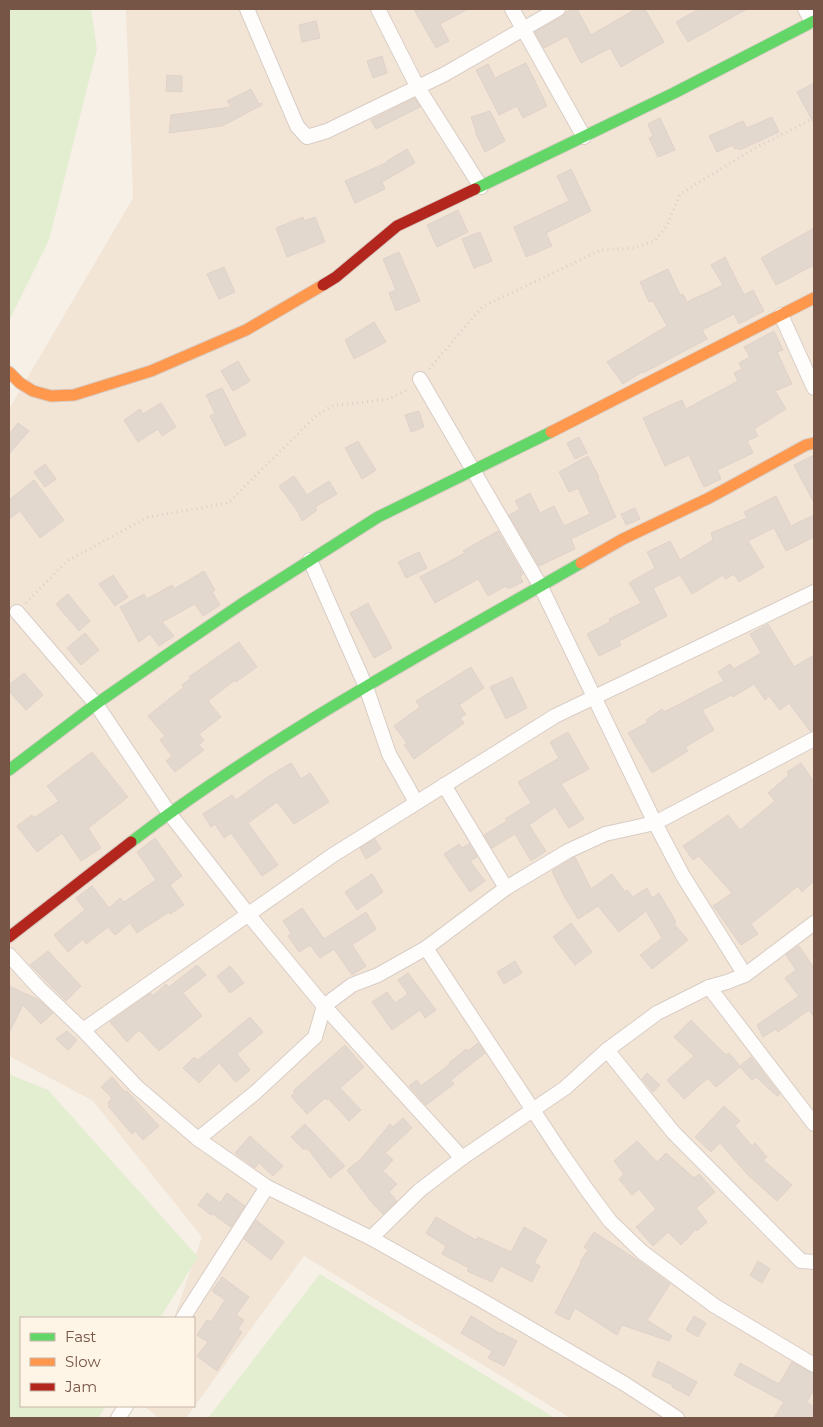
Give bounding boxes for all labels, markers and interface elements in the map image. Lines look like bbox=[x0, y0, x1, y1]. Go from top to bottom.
legend bbox=[20, 1317, 195, 1407]
text: Fast bbox=[65, 1327, 96, 1346]
text: Slow bbox=[65, 1352, 101, 1371]
text: Jam bbox=[64, 1377, 97, 1396]

